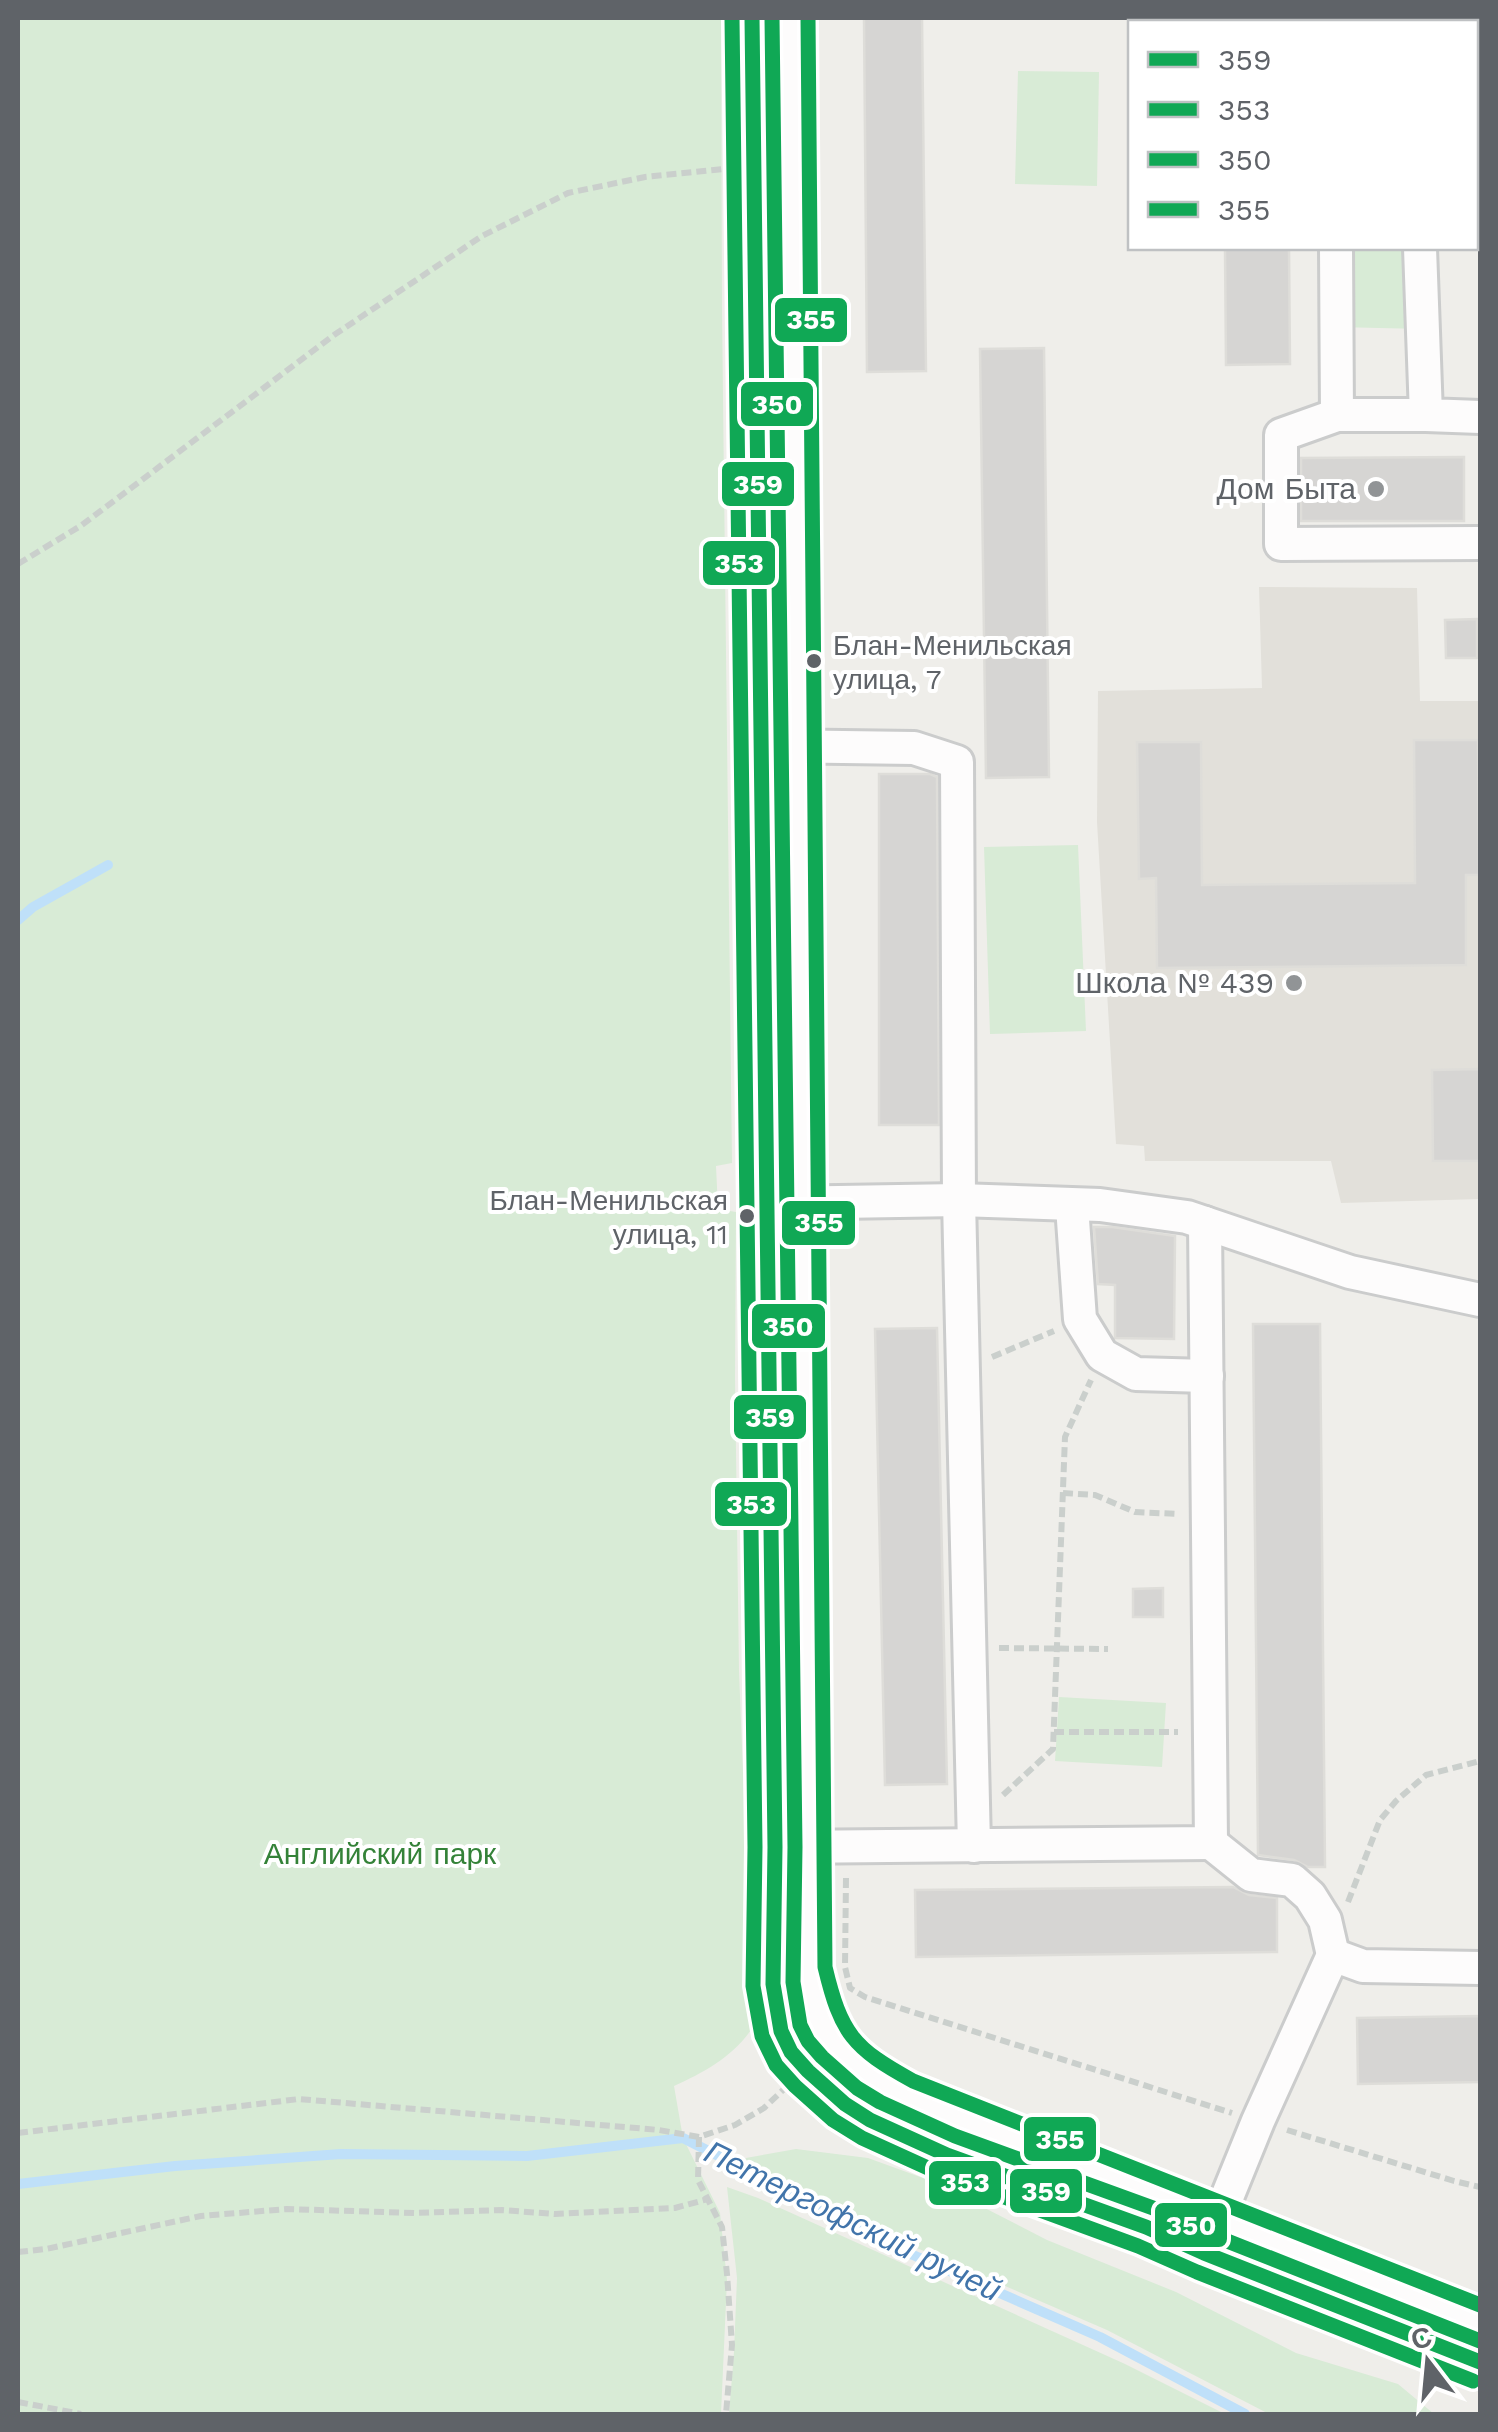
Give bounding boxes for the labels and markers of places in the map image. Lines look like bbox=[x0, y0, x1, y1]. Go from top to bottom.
place label: Дом Быта bbox=[1216, 471, 1356, 506]
marker: Дом Быта bbox=[1365, 478, 1387, 500]
place label: Блан-Менильская улица, 7 bbox=[833, 629, 1072, 696]
marker: Блан-Менильская улица, 7 bbox=[804, 651, 824, 671]
place label: Школа № 439 bbox=[1075, 965, 1274, 1000]
marker: Школа № 439 bbox=[1283, 972, 1305, 994]
place label: Блан-Менильская улица, 11 bbox=[489, 1184, 728, 1251]
marker: Блан-Менильская улица, 11 bbox=[737, 1206, 757, 1226]

